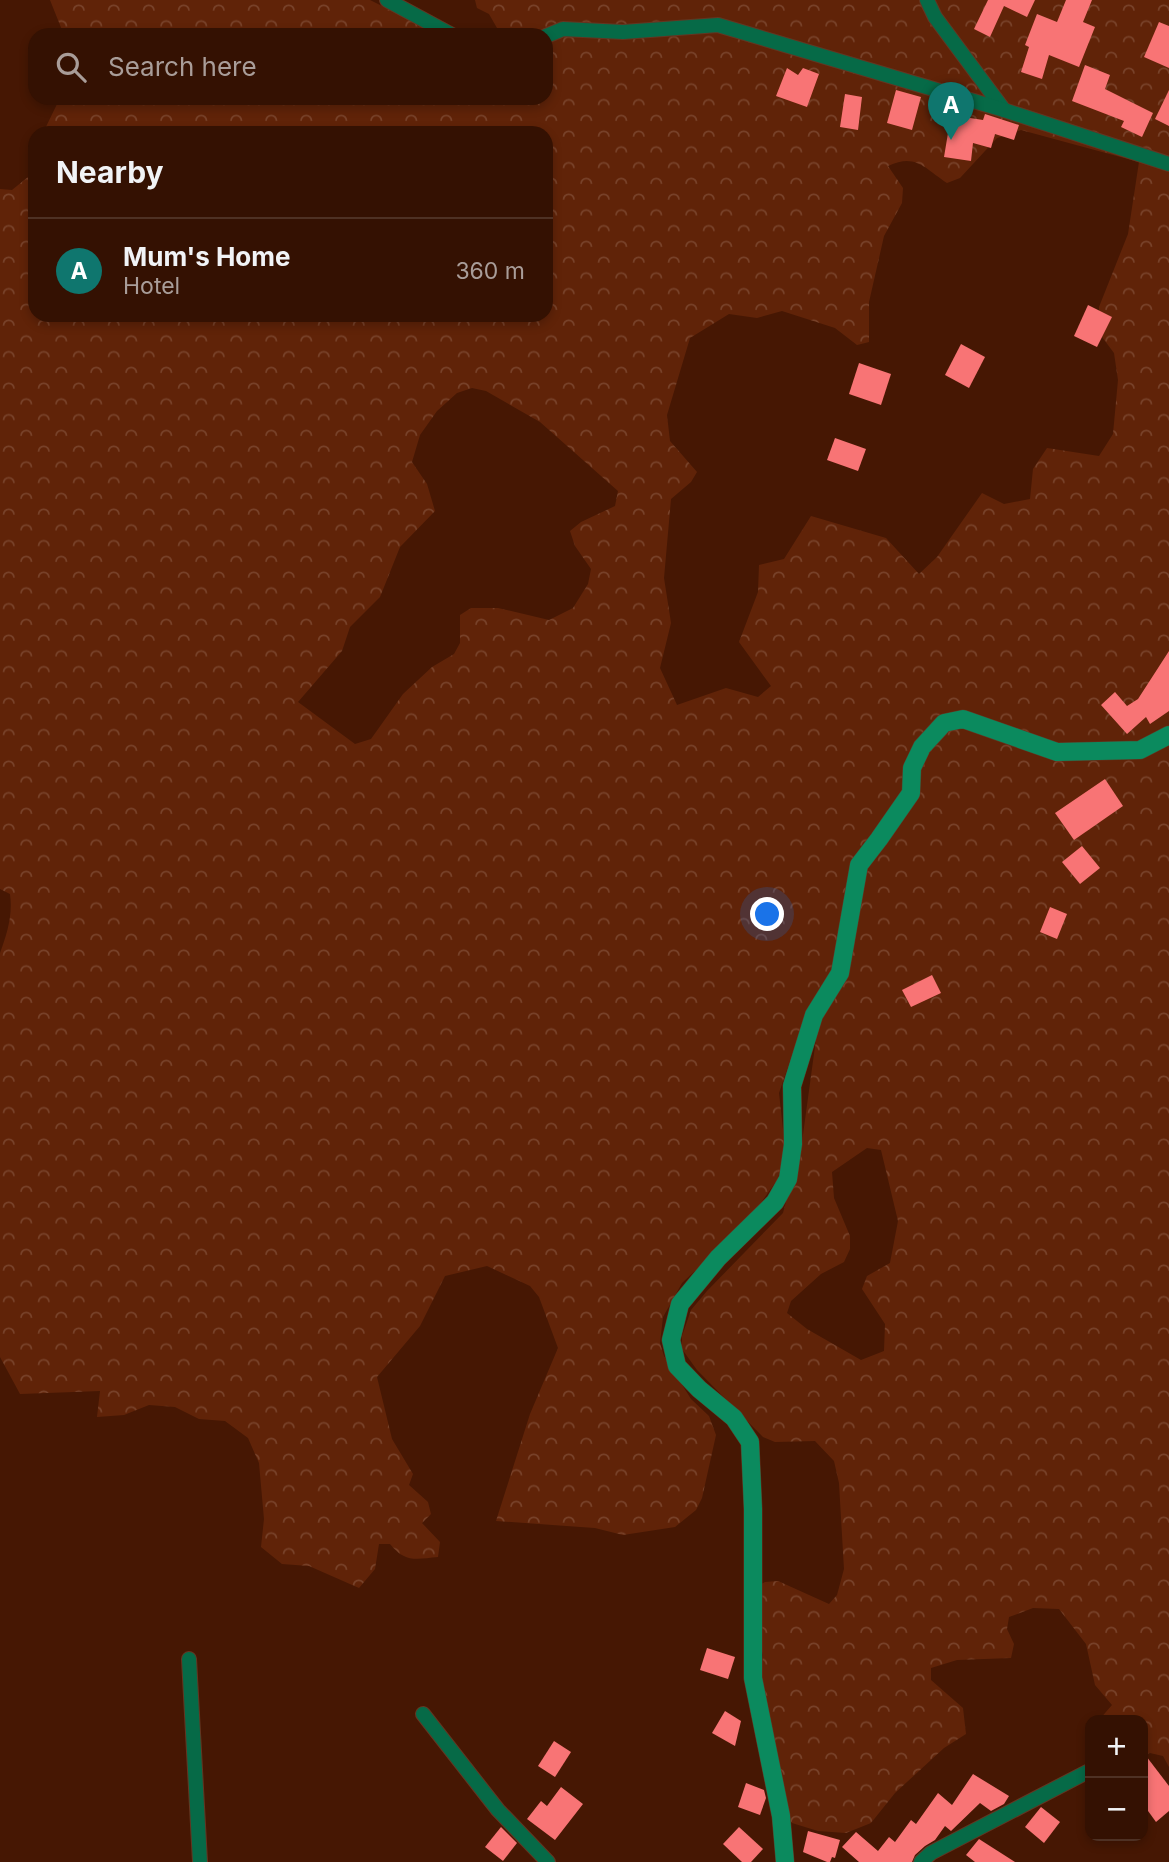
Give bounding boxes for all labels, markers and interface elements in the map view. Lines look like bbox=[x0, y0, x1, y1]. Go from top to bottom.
search box bbox=[28, 28, 553, 105]
icon: search bbox=[52, 48, 90, 86]
text: Search here bbox=[108, 51, 257, 82]
pin: A bbox=[928, 82, 974, 140]
text: Nearby bbox=[56, 154, 164, 190]
text: Mum's Home bbox=[123, 241, 291, 272]
text: A bbox=[70, 257, 88, 285]
text: 360 m bbox=[455, 257, 525, 285]
text: Hotel bbox=[123, 272, 180, 300]
your location bbox=[750, 897, 784, 931]
map controls bbox=[1085, 1715, 1148, 1841]
button: + bbox=[1085, 1715, 1148, 1778]
button: − bbox=[1085, 1778, 1148, 1841]

